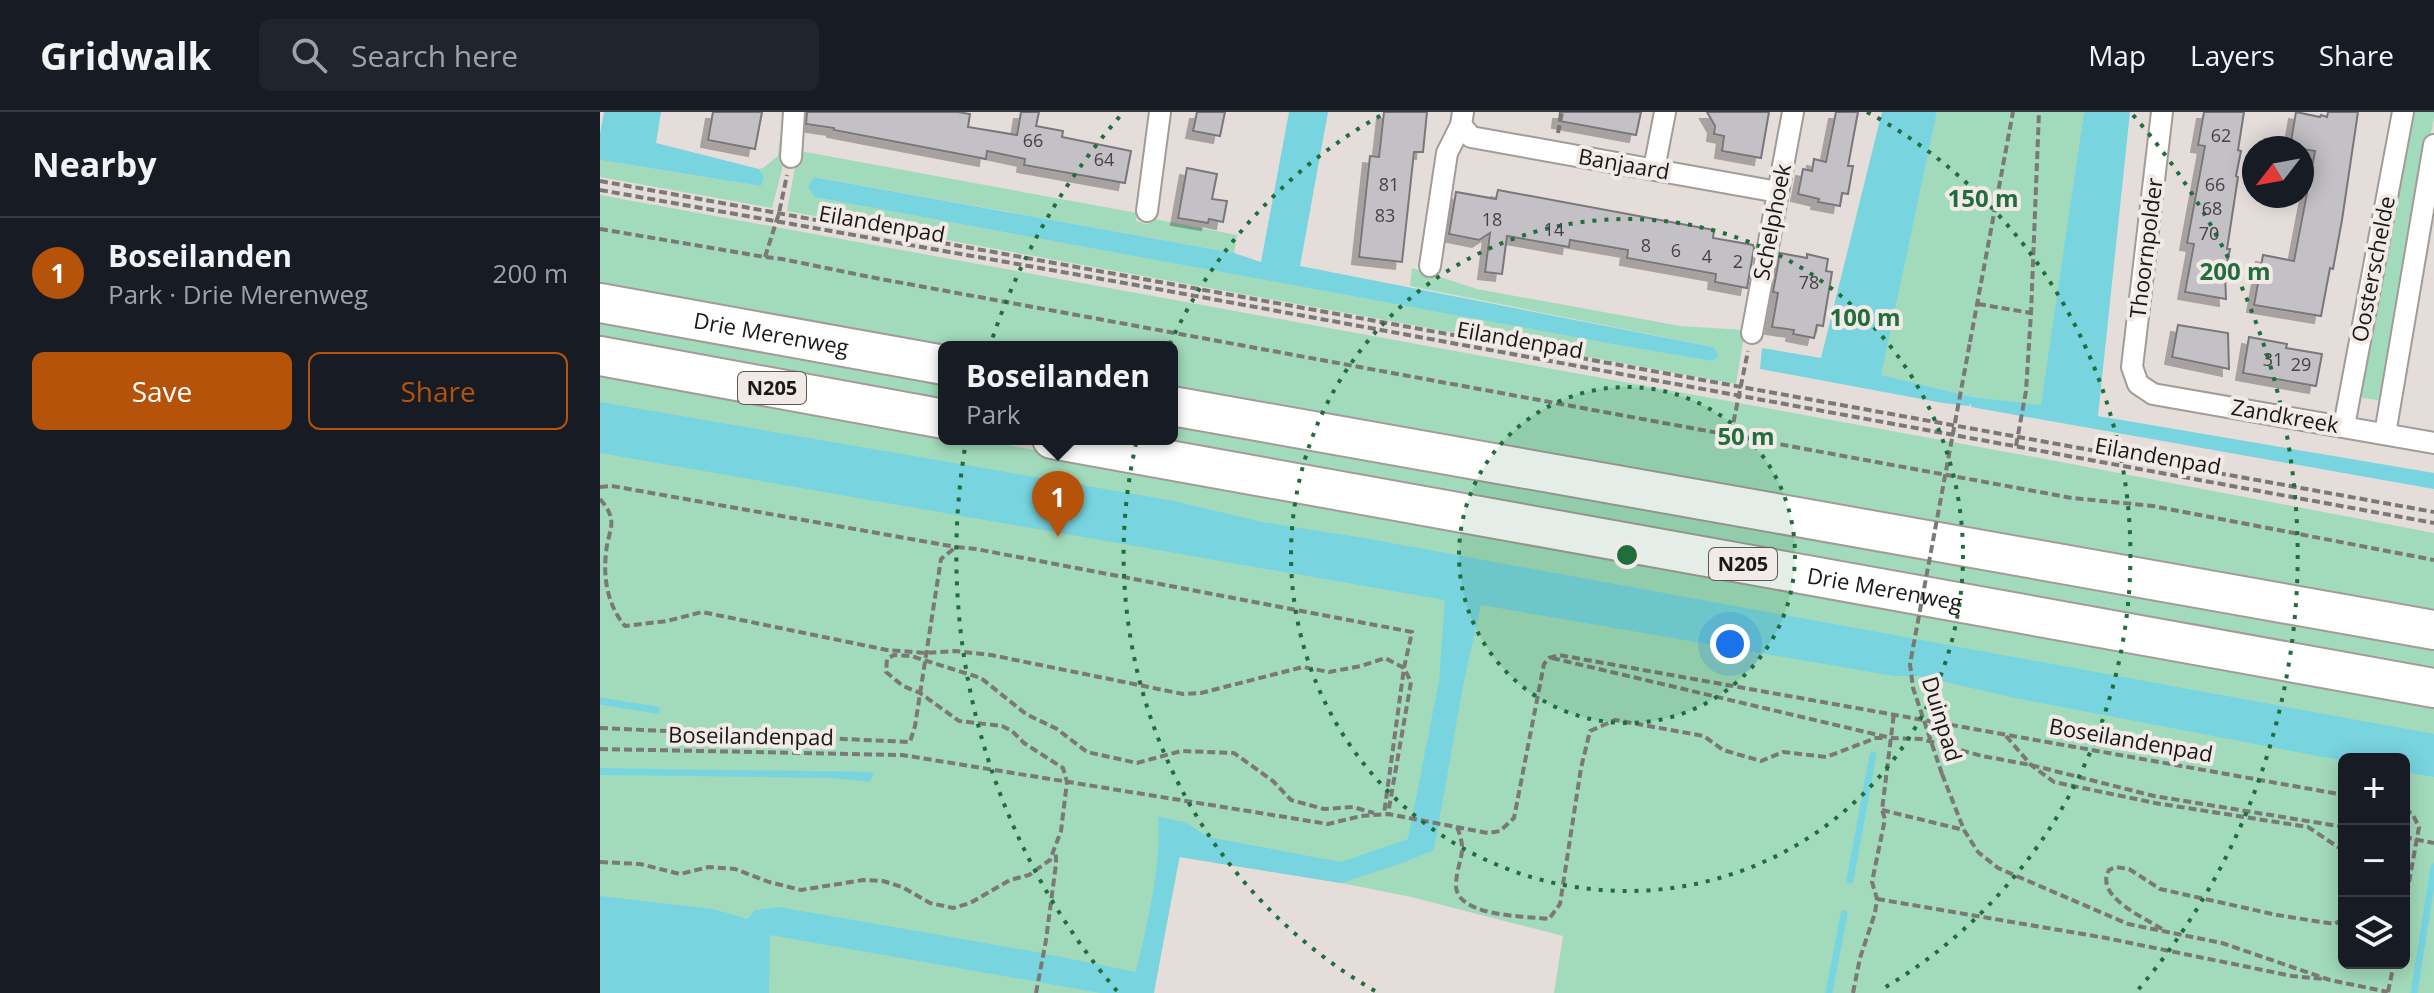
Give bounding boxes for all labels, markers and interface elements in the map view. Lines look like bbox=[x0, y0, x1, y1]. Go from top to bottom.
search box bbox=[259, 19, 819, 91]
text: Gridwalk bbox=[40, 29, 211, 81]
icon: search bbox=[287, 33, 331, 77]
text: Search here bbox=[351, 35, 518, 76]
text: Map bbox=[2088, 36, 2146, 74]
text: Layers bbox=[2190, 36, 2275, 74]
text: Share bbox=[2319, 36, 2394, 74]
house number: 62 bbox=[2211, 123, 2231, 147]
house number: 66 bbox=[1023, 128, 1043, 152]
north arrow bbox=[2242, 136, 2314, 208]
street label: Banjaard bbox=[1576, 140, 1672, 186]
text: Nearby bbox=[32, 141, 157, 187]
house number: 64 bbox=[1094, 147, 1114, 171]
street label: Schelphoek bbox=[1745, 161, 1797, 283]
house number: 81 bbox=[1379, 172, 1399, 196]
house number: 66 bbox=[2205, 172, 2225, 196]
street label: Thoornpolder bbox=[2121, 176, 2169, 320]
text: 150 m bbox=[1948, 181, 2018, 214]
street label: Oosterschelde bbox=[2343, 193, 2401, 344]
house number: 68 bbox=[2202, 196, 2222, 220]
street label: Eilandenpad bbox=[817, 197, 948, 249]
house number: 83 bbox=[1375, 203, 1395, 227]
house number: 18 bbox=[1482, 207, 1502, 231]
house number: 14 bbox=[1544, 217, 1564, 241]
house number: 70 bbox=[2199, 221, 2219, 245]
house number: 8 bbox=[1641, 233, 1651, 257]
text: Boseilanden bbox=[108, 235, 292, 276]
house number: 6 bbox=[1671, 238, 1681, 262]
house number: 4 bbox=[1702, 244, 1712, 268]
house number: 2 bbox=[1733, 249, 1743, 273]
text: 200 m bbox=[2200, 254, 2270, 287]
text: 1 bbox=[51, 255, 65, 291]
text: 200 m bbox=[493, 255, 568, 291]
house number: 78 bbox=[1799, 270, 1819, 294]
text: Park · Drie Merenweg bbox=[108, 276, 368, 312]
text: 100 m bbox=[1830, 300, 1900, 333]
street label: Drie Merenweg bbox=[692, 304, 851, 362]
street label: Eilandenpad bbox=[1455, 313, 1586, 365]
popup bbox=[938, 341, 1178, 445]
house number: 31 bbox=[2263, 347, 2283, 371]
button: Save bbox=[32, 352, 292, 430]
button: Share bbox=[308, 352, 568, 430]
house number: 29 bbox=[2291, 352, 2311, 376]
text: Boseilanden bbox=[966, 355, 1150, 396]
road number: N205 bbox=[738, 372, 806, 404]
street label: Zandkreek bbox=[2229, 391, 2342, 439]
text: Park bbox=[966, 396, 1020, 432]
text: 50 m bbox=[1717, 419, 1775, 452]
street label: Eilandenpad bbox=[2093, 429, 2224, 481]
pin: 1 bbox=[1032, 471, 1084, 537]
centre of rings bbox=[1613, 541, 1641, 569]
road number: N205 bbox=[1709, 548, 1777, 580]
street label: Drie Merenweg bbox=[1805, 559, 1965, 617]
your location bbox=[1710, 624, 1750, 664]
street label: Duinpad bbox=[1916, 672, 1970, 765]
street label: Boseilandenpad bbox=[2047, 710, 2215, 768]
street label: Boseilandenpad bbox=[668, 719, 834, 751]
map controls bbox=[2338, 753, 2410, 969]
button: + bbox=[2338, 753, 2410, 825]
button: − bbox=[2338, 825, 2410, 897]
button: layers bbox=[2338, 897, 2410, 969]

